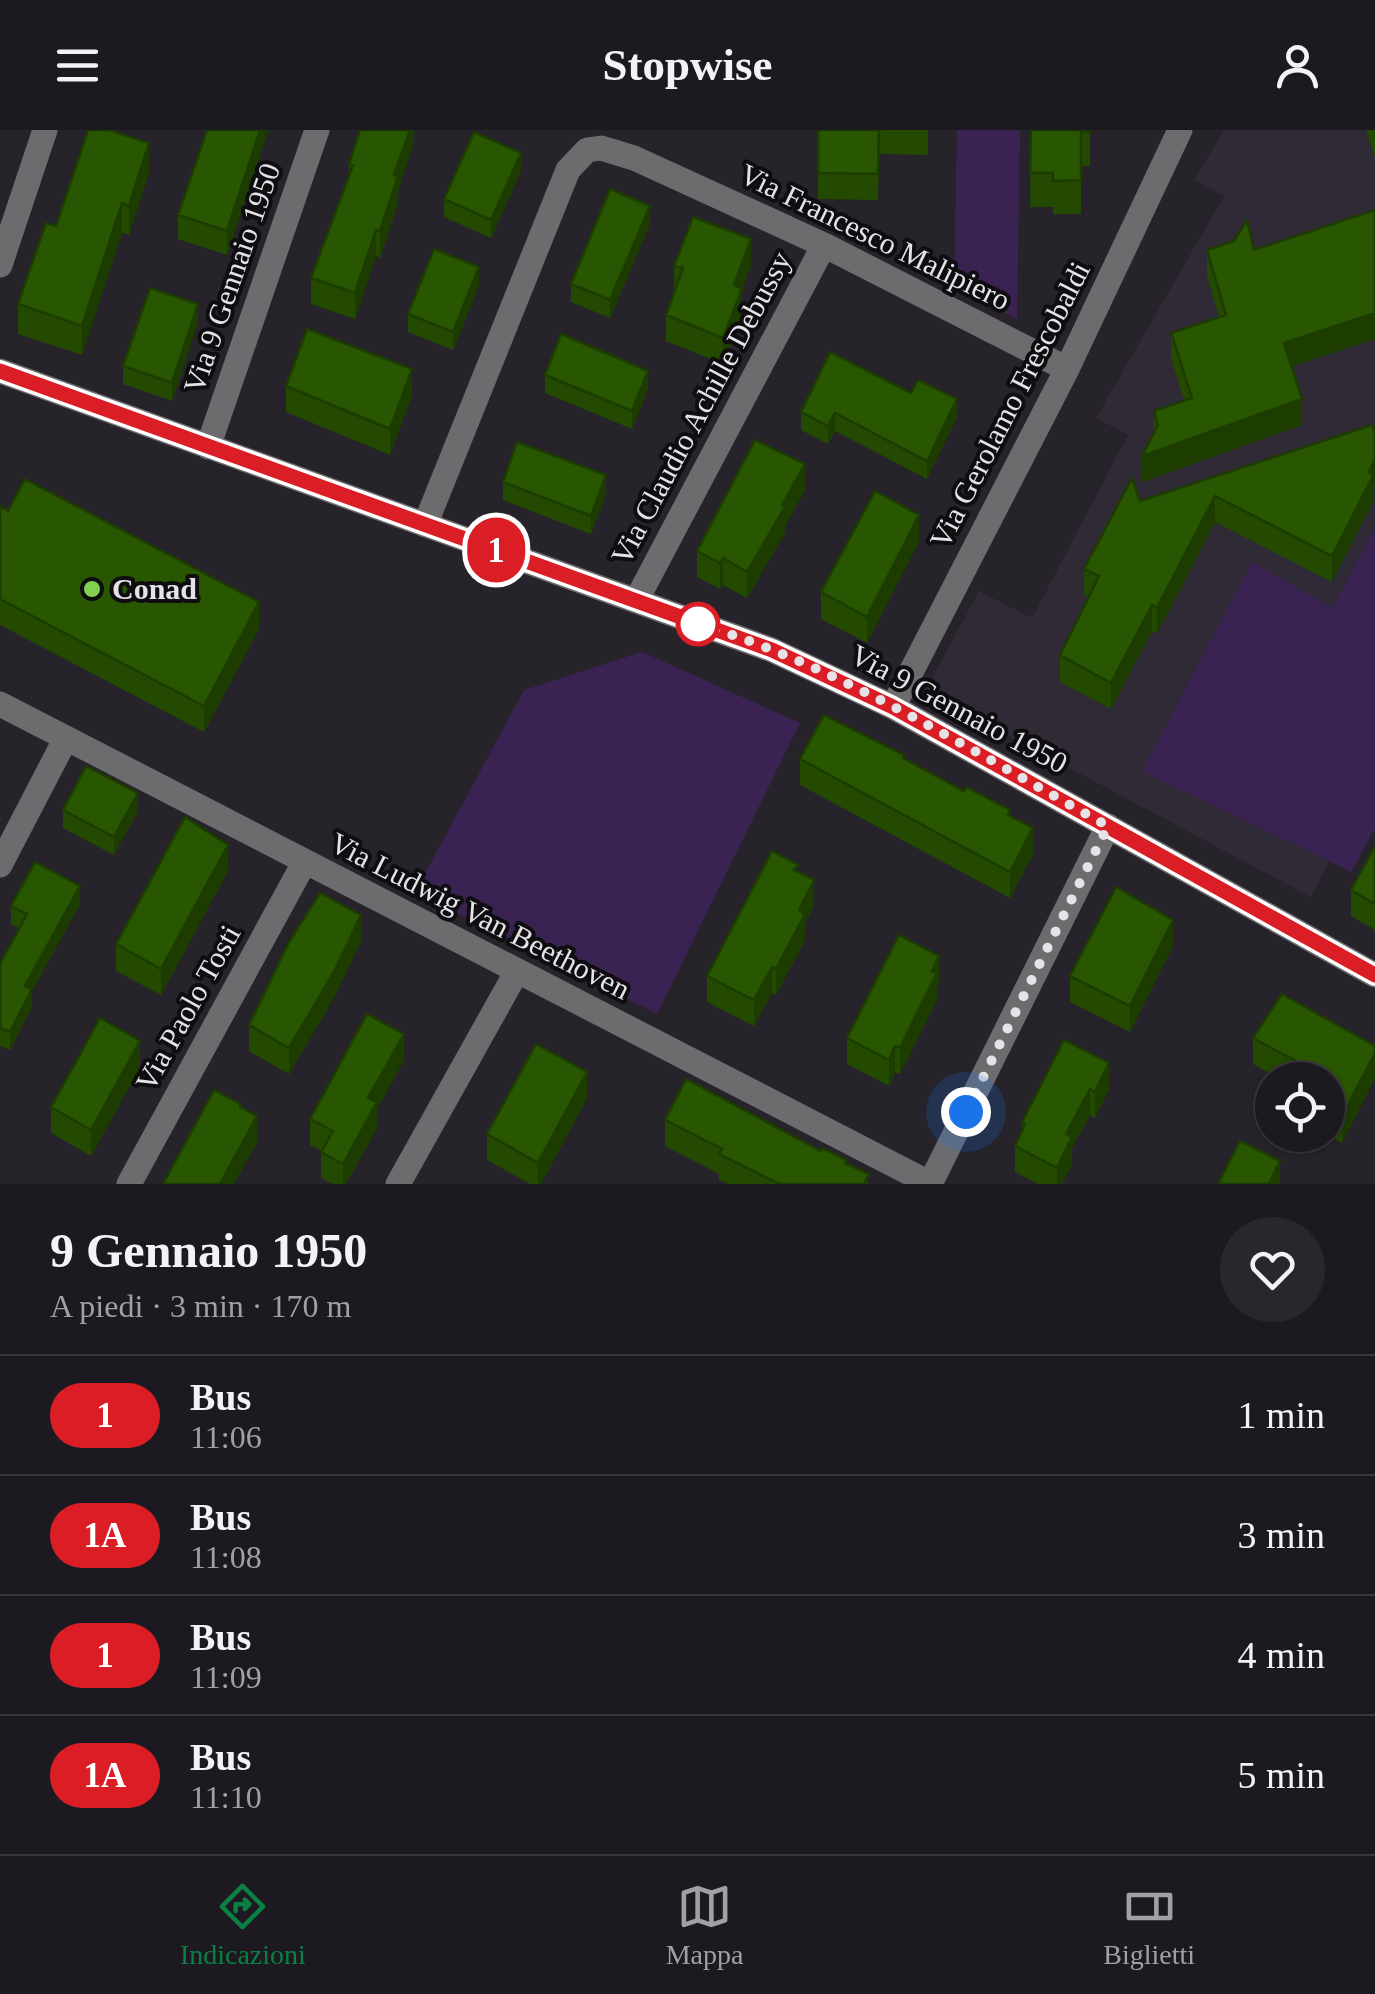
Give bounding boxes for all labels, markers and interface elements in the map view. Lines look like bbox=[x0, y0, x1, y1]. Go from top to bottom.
icon: menu bbox=[50, 38, 105, 93]
icon: person bbox=[1270, 38, 1325, 93]
text: Stopwise bbox=[602, 40, 773, 90]
street label: Via Francesco Malipiero bbox=[735, 157, 1016, 316]
street label: Via 9 Gennaio 1950 bbox=[177, 159, 286, 397]
street label: Via Claudio Achille Debussy bbox=[604, 246, 797, 570]
street label: Via Gerolamo Frescobaldi bbox=[923, 256, 1096, 553]
line badge: 1 bbox=[464, 518, 528, 582]
text: 1 bbox=[487, 531, 505, 570]
place label: Conad bbox=[112, 572, 197, 605]
marker: Conad bbox=[81, 578, 103, 600]
unlabelled marker bbox=[677, 603, 719, 645]
street label: Via 9 Gennaio 1950 bbox=[845, 637, 1073, 780]
street label: Via Ludwig Van Beethoven bbox=[325, 826, 636, 1006]
street label: Via Paolo Tosti bbox=[129, 919, 247, 1096]
map controls bbox=[1255, 1062, 1345, 1152]
button: locate bbox=[1255, 1062, 1345, 1152]
your location bbox=[941, 1087, 991, 1137]
button: heart bbox=[1220, 1217, 1325, 1322]
text: 9 Gennaio 1950 bbox=[50, 1224, 367, 1277]
text: A piedi · 3 min · 170 m bbox=[50, 1288, 351, 1324]
text: Bus bbox=[190, 1376, 251, 1418]
text: 1 min bbox=[1237, 1394, 1325, 1436]
text: 1 bbox=[96, 1396, 114, 1435]
text: 11:06 bbox=[190, 1419, 262, 1455]
text: Bus bbox=[190, 1496, 251, 1538]
text: 3 min bbox=[1237, 1514, 1325, 1556]
text: 1A bbox=[84, 1516, 126, 1555]
text: 11:08 bbox=[190, 1539, 262, 1575]
text: Bus bbox=[190, 1616, 251, 1658]
text: 4 min bbox=[1237, 1634, 1325, 1676]
text: 1 bbox=[96, 1636, 114, 1675]
text: 11:09 bbox=[190, 1659, 262, 1695]
text: Bus bbox=[190, 1736, 251, 1778]
text: 5 min bbox=[1237, 1754, 1325, 1796]
text: 1A bbox=[84, 1756, 126, 1795]
text: 11:10 bbox=[190, 1779, 262, 1815]
tab: Indicazioni bbox=[180, 1879, 306, 1971]
tab: Mappa bbox=[666, 1879, 743, 1971]
tab: Biglietti bbox=[1103, 1879, 1195, 1971]

